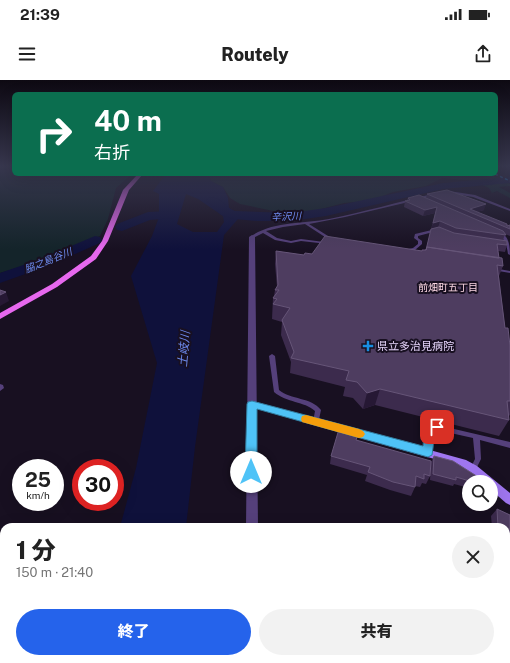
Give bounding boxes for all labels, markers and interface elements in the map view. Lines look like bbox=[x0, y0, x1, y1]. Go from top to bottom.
text: 21:39 bbox=[20, 6, 60, 23]
icon: menu bbox=[16, 43, 38, 65]
icon: share bbox=[472, 43, 494, 65]
text: Routely bbox=[221, 44, 289, 65]
text: 40 m bbox=[94, 104, 162, 137]
icon: right bbox=[28, 108, 80, 160]
text: 右折 bbox=[94, 142, 130, 163]
water label: 辛沢川 bbox=[271, 209, 302, 223]
water label: 脇之島谷川 bbox=[23, 245, 74, 275]
district label: 前畑町五丁目 bbox=[418, 281, 478, 293]
water label: 土岐川 bbox=[175, 328, 193, 368]
marker: 県立多治見病院 bbox=[362, 340, 374, 352]
place label: 県立多治見病院 bbox=[377, 340, 454, 352]
pin bbox=[420, 410, 454, 444]
icon: arrive bbox=[426, 416, 448, 438]
position arrow bbox=[230, 451, 272, 493]
speed limit sign: 30 bbox=[72, 459, 124, 511]
text: 25 bbox=[25, 468, 51, 492]
map controls bbox=[462, 475, 498, 511]
button: search bbox=[462, 475, 498, 511]
text: km/h bbox=[26, 489, 50, 501]
text: 1 分 bbox=[16, 536, 56, 564]
button: close bbox=[452, 536, 494, 578]
text: 150 m · 21:40 bbox=[16, 565, 93, 580]
button: 終了 bbox=[16, 609, 251, 655]
button: 共有 bbox=[259, 609, 494, 655]

